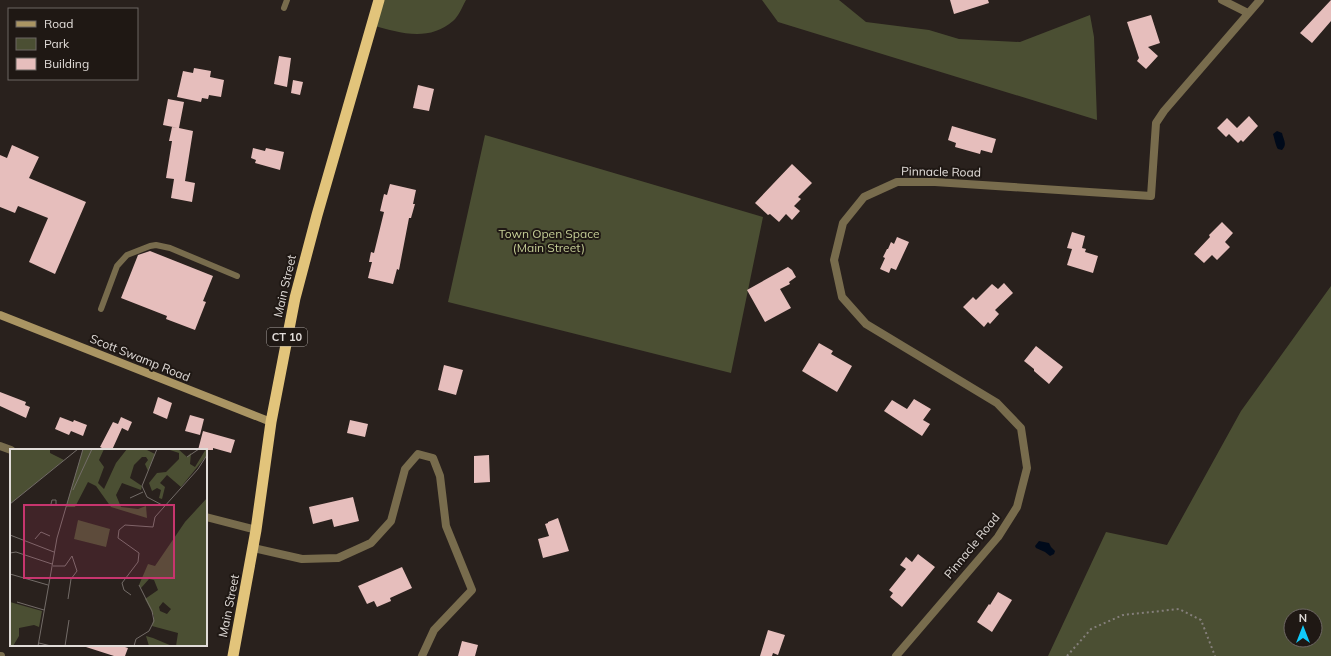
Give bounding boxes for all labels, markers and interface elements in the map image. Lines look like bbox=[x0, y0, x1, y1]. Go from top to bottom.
legend bbox=[8, 8, 138, 80]
text: Road bbox=[44, 16, 73, 31]
text: Park bbox=[44, 36, 70, 51]
text: Building bbox=[44, 56, 89, 71]
street label: Pinnacle Road bbox=[901, 163, 981, 180]
park label: Town Open Space (Main Street) bbox=[498, 226, 600, 255]
street label: Main Street bbox=[270, 253, 299, 319]
road number: CT 10 bbox=[267, 328, 307, 346]
street label: Scott Swamp Road bbox=[88, 331, 192, 384]
inset map bbox=[10, 449, 207, 646]
street label: Pinnacle Road bbox=[941, 510, 1003, 581]
street label: Main Street bbox=[215, 573, 242, 639]
north arrow bbox=[1283, 608, 1323, 648]
text: N bbox=[1299, 611, 1307, 625]

